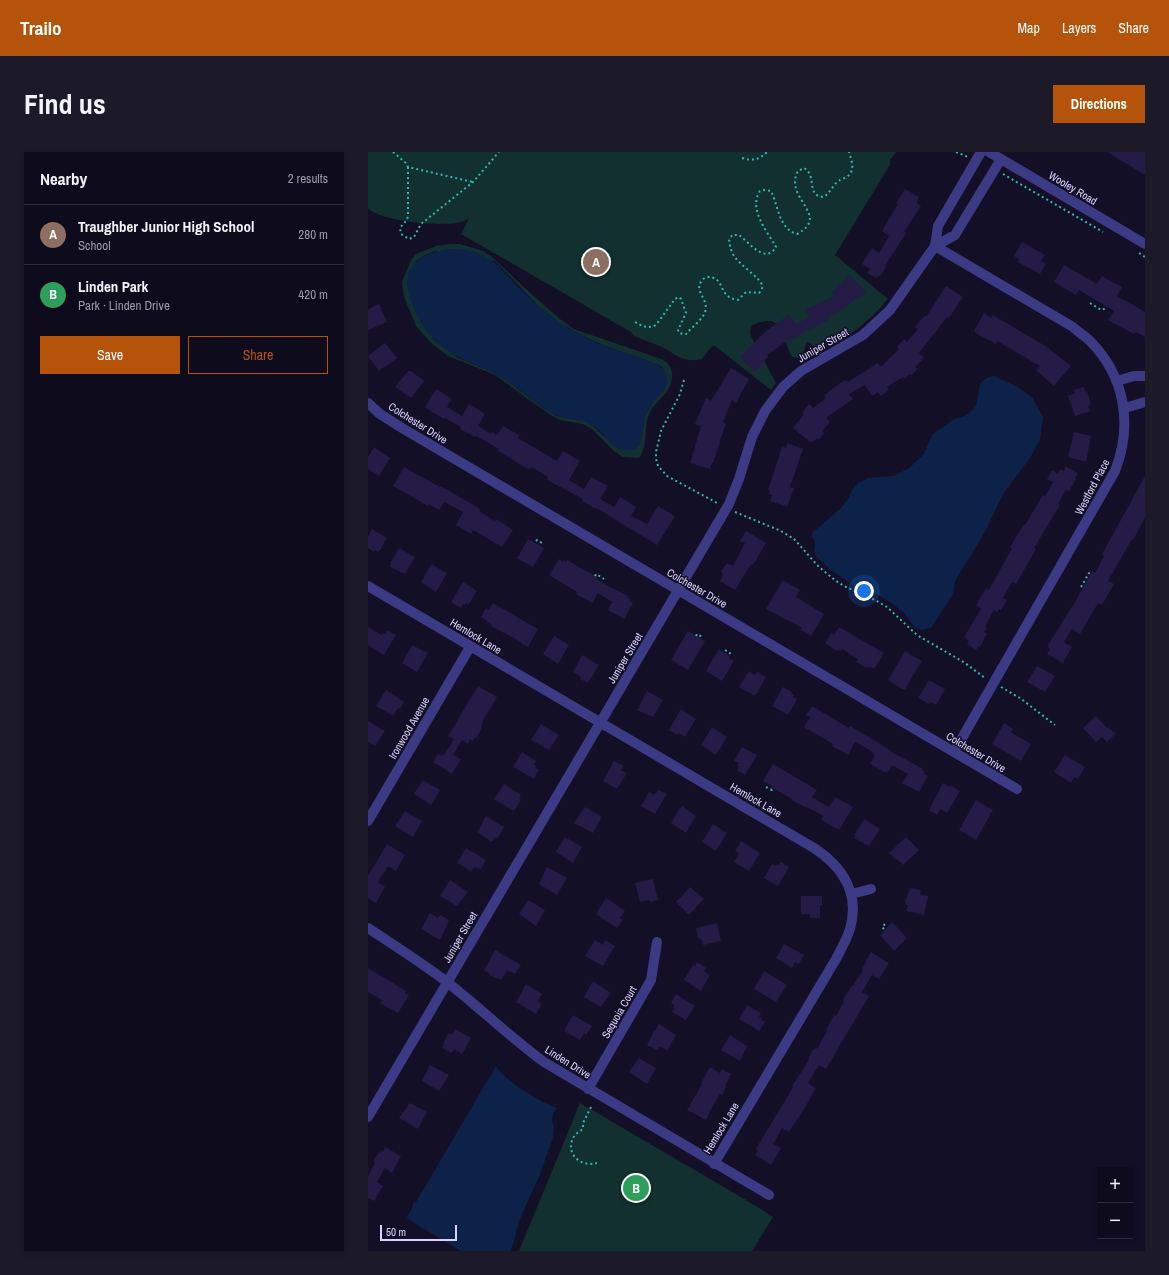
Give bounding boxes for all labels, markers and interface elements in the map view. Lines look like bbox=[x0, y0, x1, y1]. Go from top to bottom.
text: Trailo bbox=[20, 15, 62, 41]
text: Map bbox=[1018, 19, 1040, 37]
text: Layers bbox=[1062, 19, 1096, 37]
text: Share bbox=[1118, 19, 1149, 37]
text: Find us bbox=[24, 85, 106, 123]
button: Directions bbox=[1053, 85, 1145, 123]
text: Nearby bbox=[40, 167, 87, 190]
street label: Wooley Road bbox=[1046, 168, 1100, 208]
text: 2 results bbox=[288, 170, 328, 187]
text: Traughber Junior High School bbox=[78, 216, 254, 237]
text: A bbox=[49, 226, 57, 243]
text: 280 m bbox=[298, 226, 328, 243]
text: School bbox=[78, 237, 111, 254]
pin: A bbox=[583, 247, 609, 277]
text: Linden Park bbox=[78, 276, 148, 297]
text: B bbox=[49, 286, 57, 303]
text: 420 m bbox=[298, 286, 328, 303]
text: Park · Linden Drive bbox=[78, 297, 170, 314]
street label: Juniper Street bbox=[795, 325, 851, 365]
button: Save bbox=[40, 336, 180, 374]
button: Share bbox=[188, 336, 328, 374]
street label: Colchester Drive bbox=[386, 399, 450, 447]
street label: Westford Place bbox=[1071, 457, 1113, 517]
street label: Colchester Drive bbox=[664, 565, 730, 611]
your location bbox=[854, 581, 874, 601]
street label: Hemlock Lane bbox=[448, 615, 504, 657]
street label: Juniper Street bbox=[604, 630, 646, 686]
street label: Ironwood Avenue bbox=[386, 694, 432, 762]
street label: Colchester Drive bbox=[944, 729, 1008, 775]
street label: Hemlock Lane bbox=[728, 780, 784, 820]
street label: Juniper Street bbox=[440, 909, 480, 965]
street label: Sequoia Court bbox=[598, 983, 640, 1041]
street label: Linden Drive bbox=[542, 1042, 594, 1082]
street label: Hemlock Lane bbox=[700, 1100, 742, 1156]
map controls bbox=[1097, 1167, 1133, 1239]
button: + bbox=[1097, 1167, 1133, 1203]
pin: B bbox=[623, 1173, 649, 1203]
button: − bbox=[1097, 1203, 1133, 1239]
scale bar bbox=[380, 1223, 457, 1242]
text: 50 m bbox=[386, 1225, 406, 1239]

